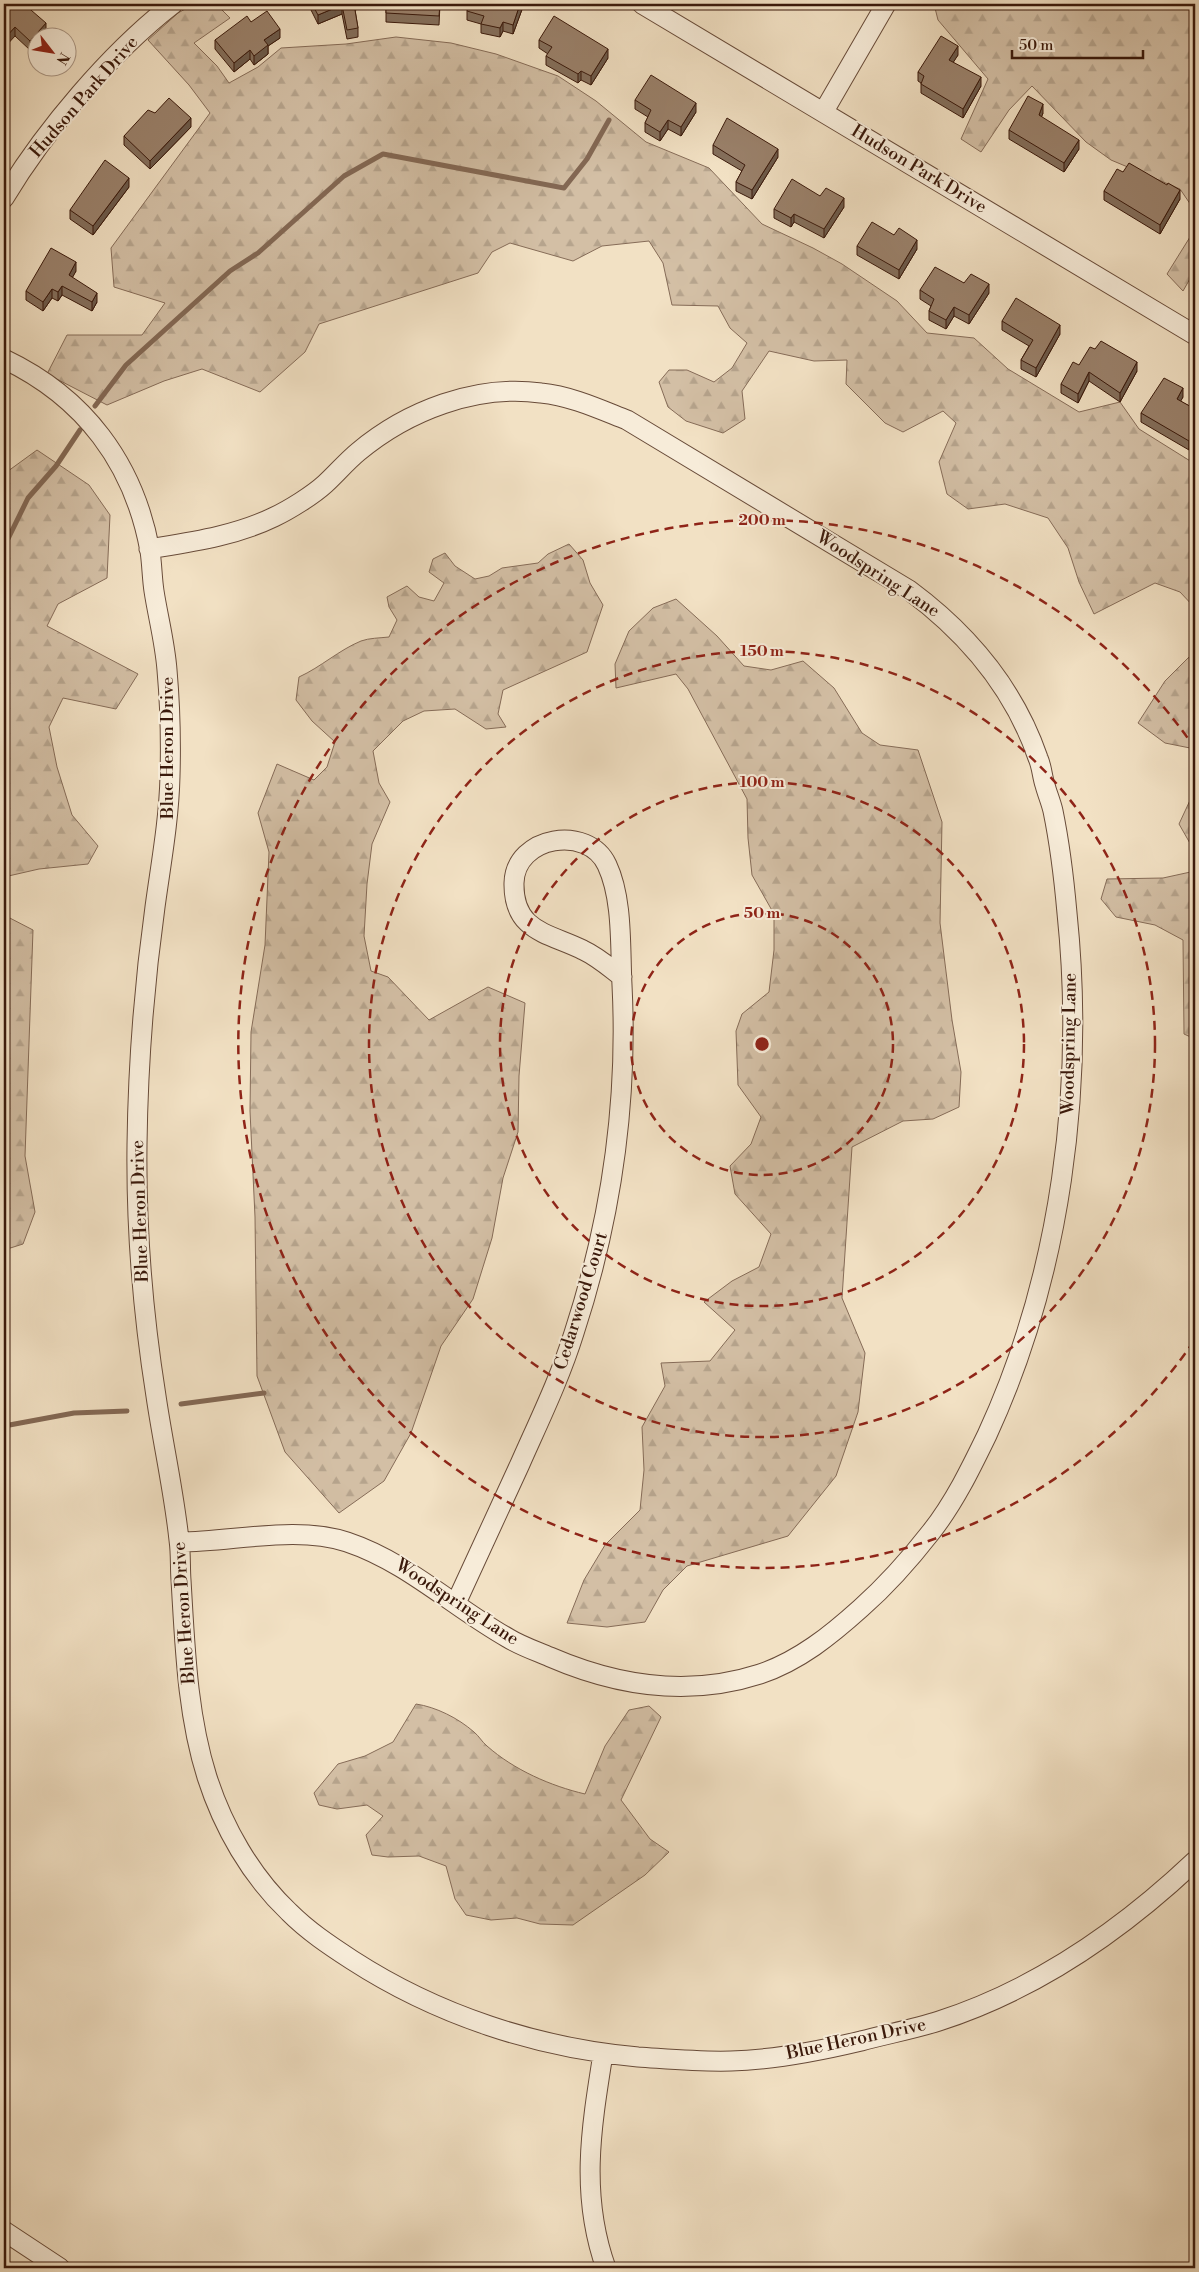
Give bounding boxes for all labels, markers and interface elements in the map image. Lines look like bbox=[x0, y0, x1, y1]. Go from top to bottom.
north arrow bbox=[28, 28, 78, 78]
scale bar bbox=[1012, 28, 1143, 60]
street label: Hudson Park Drive bbox=[25, 31, 143, 163]
text: 50 m bbox=[1019, 36, 1053, 55]
text: N bbox=[52, 49, 73, 68]
street label: Hudson Park Drive bbox=[847, 119, 991, 219]
text: 200 m bbox=[738, 511, 786, 530]
street label: Woodspring Lane bbox=[811, 525, 944, 622]
text: 150 m bbox=[740, 642, 784, 661]
street label: Blue Heron Drive bbox=[156, 677, 179, 820]
text: 100 m bbox=[740, 773, 785, 792]
text: 50 m bbox=[744, 904, 780, 923]
street label: Woodspring Lane bbox=[1056, 973, 1082, 1116]
centre of rings bbox=[753, 1035, 771, 1053]
street label: Blue Heron Drive bbox=[126, 1139, 154, 1284]
street label: Cedarwood Court bbox=[549, 1229, 613, 1373]
street label: Blue Heron Drive bbox=[168, 1541, 201, 1686]
street label: Woodspring Lane bbox=[390, 1553, 523, 1650]
street label: Blue Heron Drive bbox=[783, 2013, 928, 2065]

